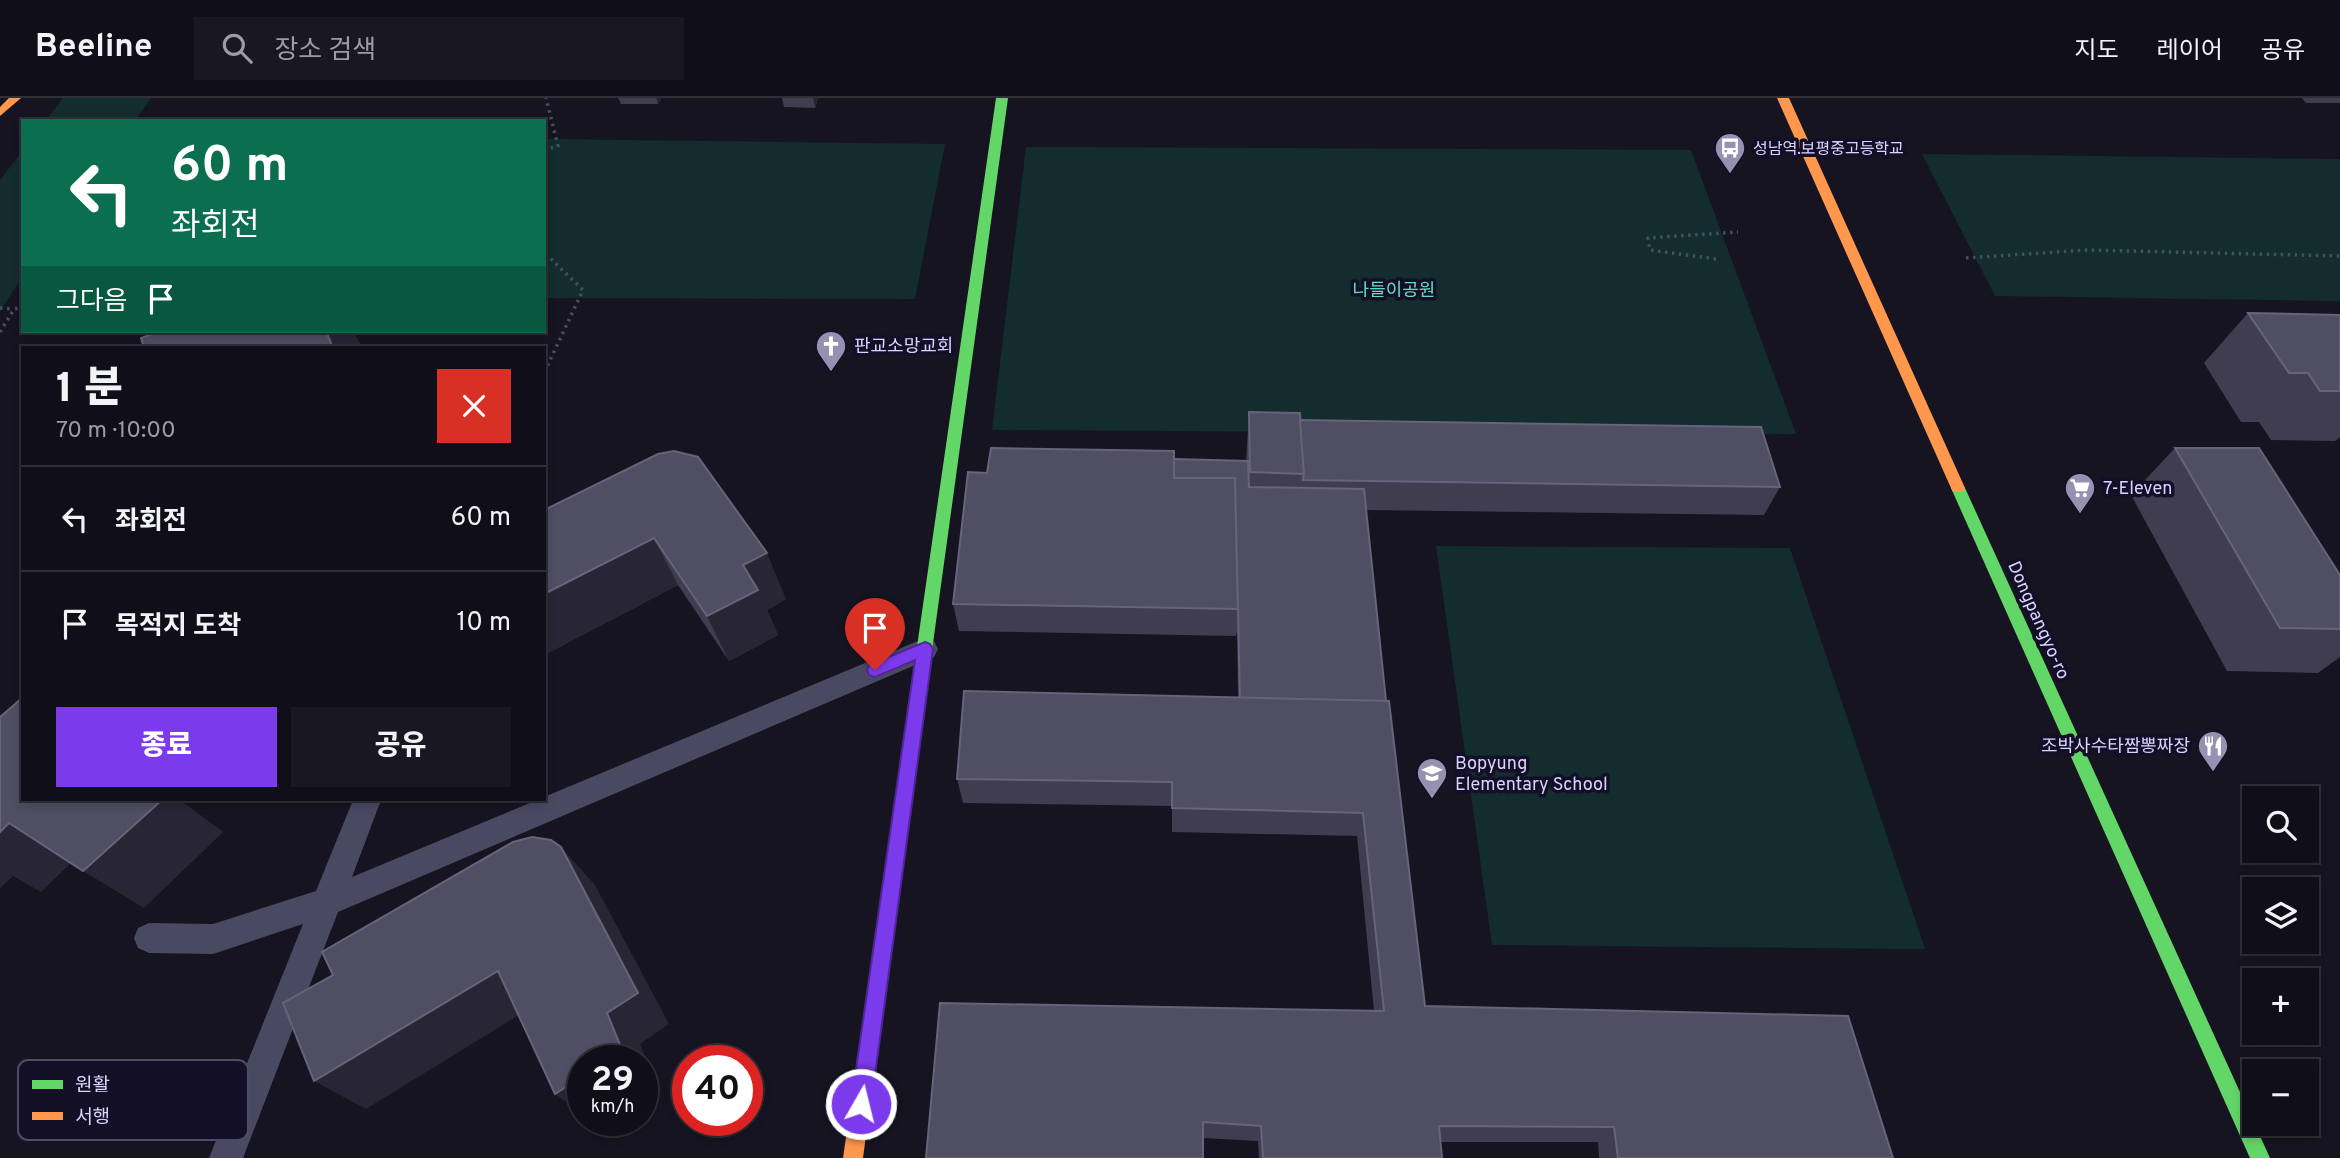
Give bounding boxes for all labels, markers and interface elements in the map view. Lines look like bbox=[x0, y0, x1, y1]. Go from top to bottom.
search box bbox=[194, 17, 684, 80]
text: Beeline bbox=[35, 27, 152, 69]
icon: search bbox=[218, 29, 256, 67]
text: 장소 검색 bbox=[274, 35, 376, 68]
text: 지도 bbox=[2074, 37, 2119, 67]
text: 레이어 bbox=[2157, 37, 2223, 67]
text: 공유 bbox=[2261, 37, 2305, 67]
bus stop icon: 성남역.보평중고등학교 bbox=[1713, 131, 1747, 175]
text: 60 m bbox=[171, 137, 289, 199]
place label: 성남역.보평중고등학교 bbox=[1753, 140, 1904, 160]
icon: left bbox=[56, 147, 147, 238]
text: 좌회전 bbox=[171, 207, 259, 247]
icon: arrive bbox=[142, 280, 180, 318]
park label: 나들이공원 bbox=[1353, 280, 1435, 303]
text: 그다음 bbox=[56, 286, 128, 319]
church icon: 판교소망교회 bbox=[814, 329, 848, 373]
place label: 판교소망교회 bbox=[854, 336, 953, 359]
text: 1 분 bbox=[56, 364, 123, 417]
button: close bbox=[437, 369, 511, 443]
text: 70 m · 10:00 bbox=[56, 417, 176, 446]
supermarket icon: 7-Eleven bbox=[2063, 471, 2097, 515]
place label: 7-Eleven bbox=[2103, 478, 2172, 501]
icon: left bbox=[56, 500, 94, 538]
text: 60 m bbox=[451, 502, 511, 535]
text: 좌회전 bbox=[115, 506, 187, 539]
street label: Dongpangyo-ro bbox=[2001, 558, 2074, 683]
pin bbox=[845, 598, 905, 670]
icon: arrive bbox=[56, 605, 94, 643]
text: 10 m bbox=[456, 607, 511, 640]
icon: arrive bbox=[856, 609, 894, 647]
text: 목적지 도착 bbox=[115, 611, 241, 644]
button: 종료 bbox=[56, 707, 277, 787]
button: 공유 bbox=[291, 707, 511, 787]
restaurant icon: 조박사수타짬뽕짜장 bbox=[2196, 729, 2230, 773]
place label: 조박사수타짬뽕짜장 bbox=[2041, 736, 2190, 759]
place label: Bopyung Elementary School bbox=[1455, 753, 1608, 797]
school or university icon: Bopyung Elementary School bbox=[1415, 756, 1449, 800]
map controls bbox=[2242, 786, 2319, 1136]
button: search bbox=[2242, 786, 2319, 863]
button: layers bbox=[2242, 877, 2319, 954]
button: + bbox=[2242, 968, 2319, 1045]
speed limit sign: 40 bbox=[672, 1045, 763, 1136]
text: 29 bbox=[591, 1059, 634, 1103]
button: − bbox=[2242, 1059, 2319, 1136]
legend bbox=[18, 1060, 248, 1140]
position arrow bbox=[824, 1067, 898, 1141]
text: 원활 bbox=[75, 1074, 110, 1098]
text: km/h bbox=[591, 1096, 634, 1119]
text: 서행 bbox=[75, 1106, 110, 1130]

